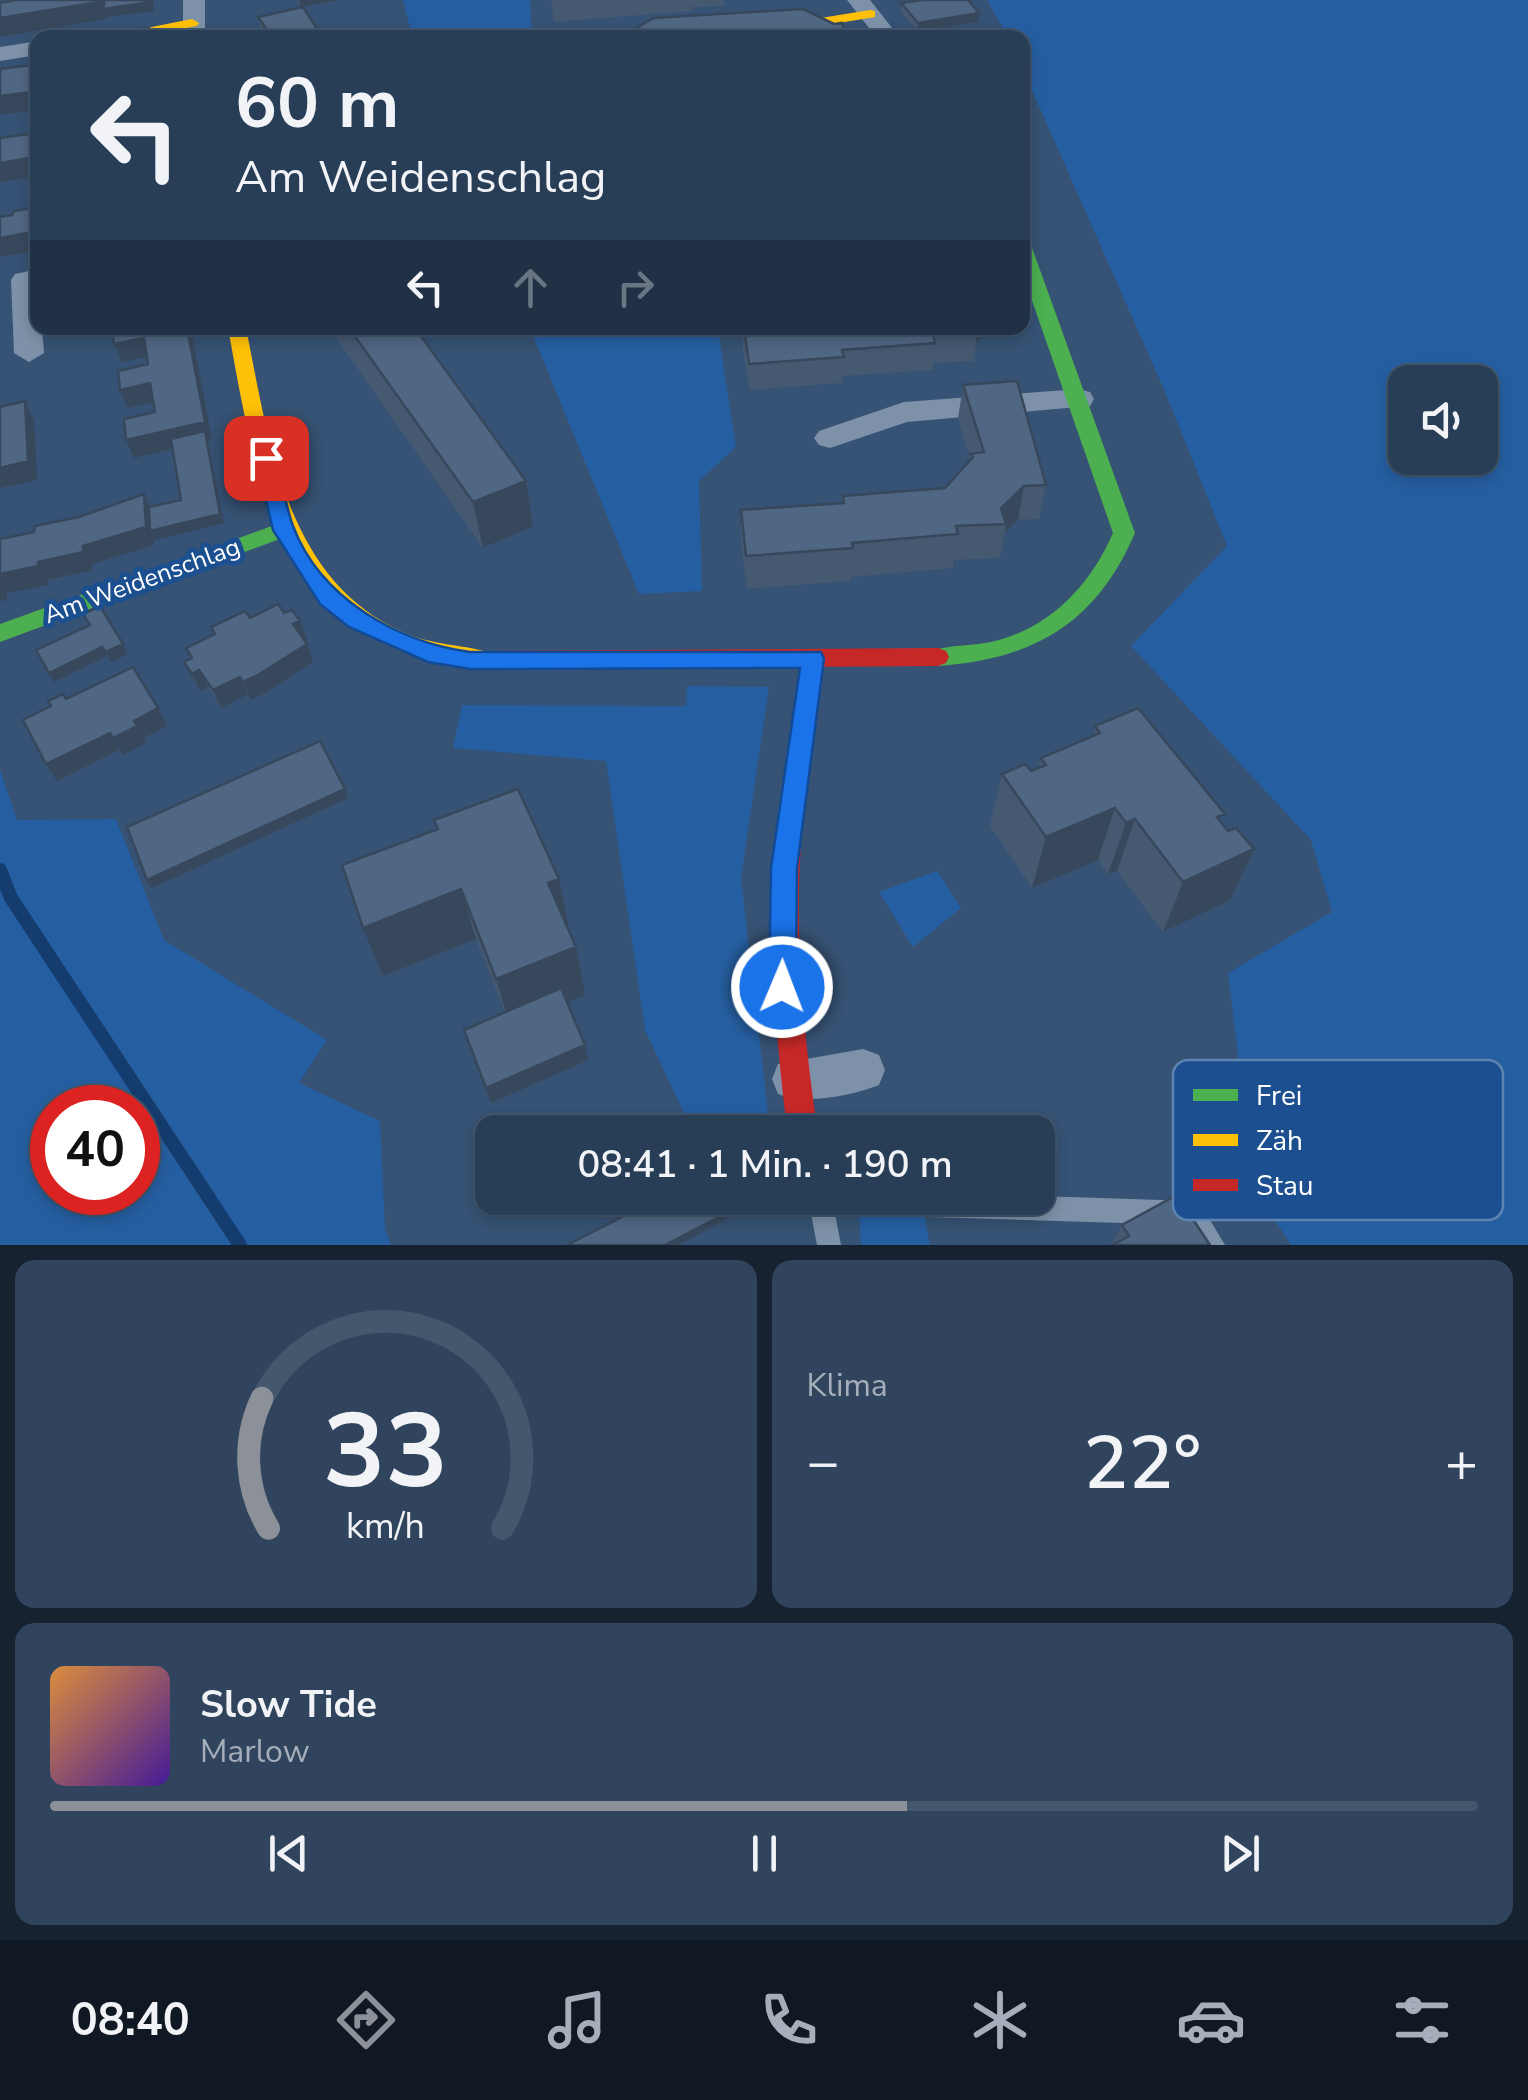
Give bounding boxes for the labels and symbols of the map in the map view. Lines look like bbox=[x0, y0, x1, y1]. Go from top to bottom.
pin bbox=[224, 416, 309, 501]
street label: Am Weidenschlag bbox=[39, 530, 245, 632]
position arrow bbox=[730, 935, 834, 1039]
legend bbox=[1173, 1060, 1503, 1220]
text: Frei bbox=[1256, 1077, 1302, 1115]
speed limit sign: 40 bbox=[30, 1085, 160, 1215]
text: Zäh bbox=[1256, 1122, 1303, 1160]
text: Stau bbox=[1256, 1167, 1314, 1205]

